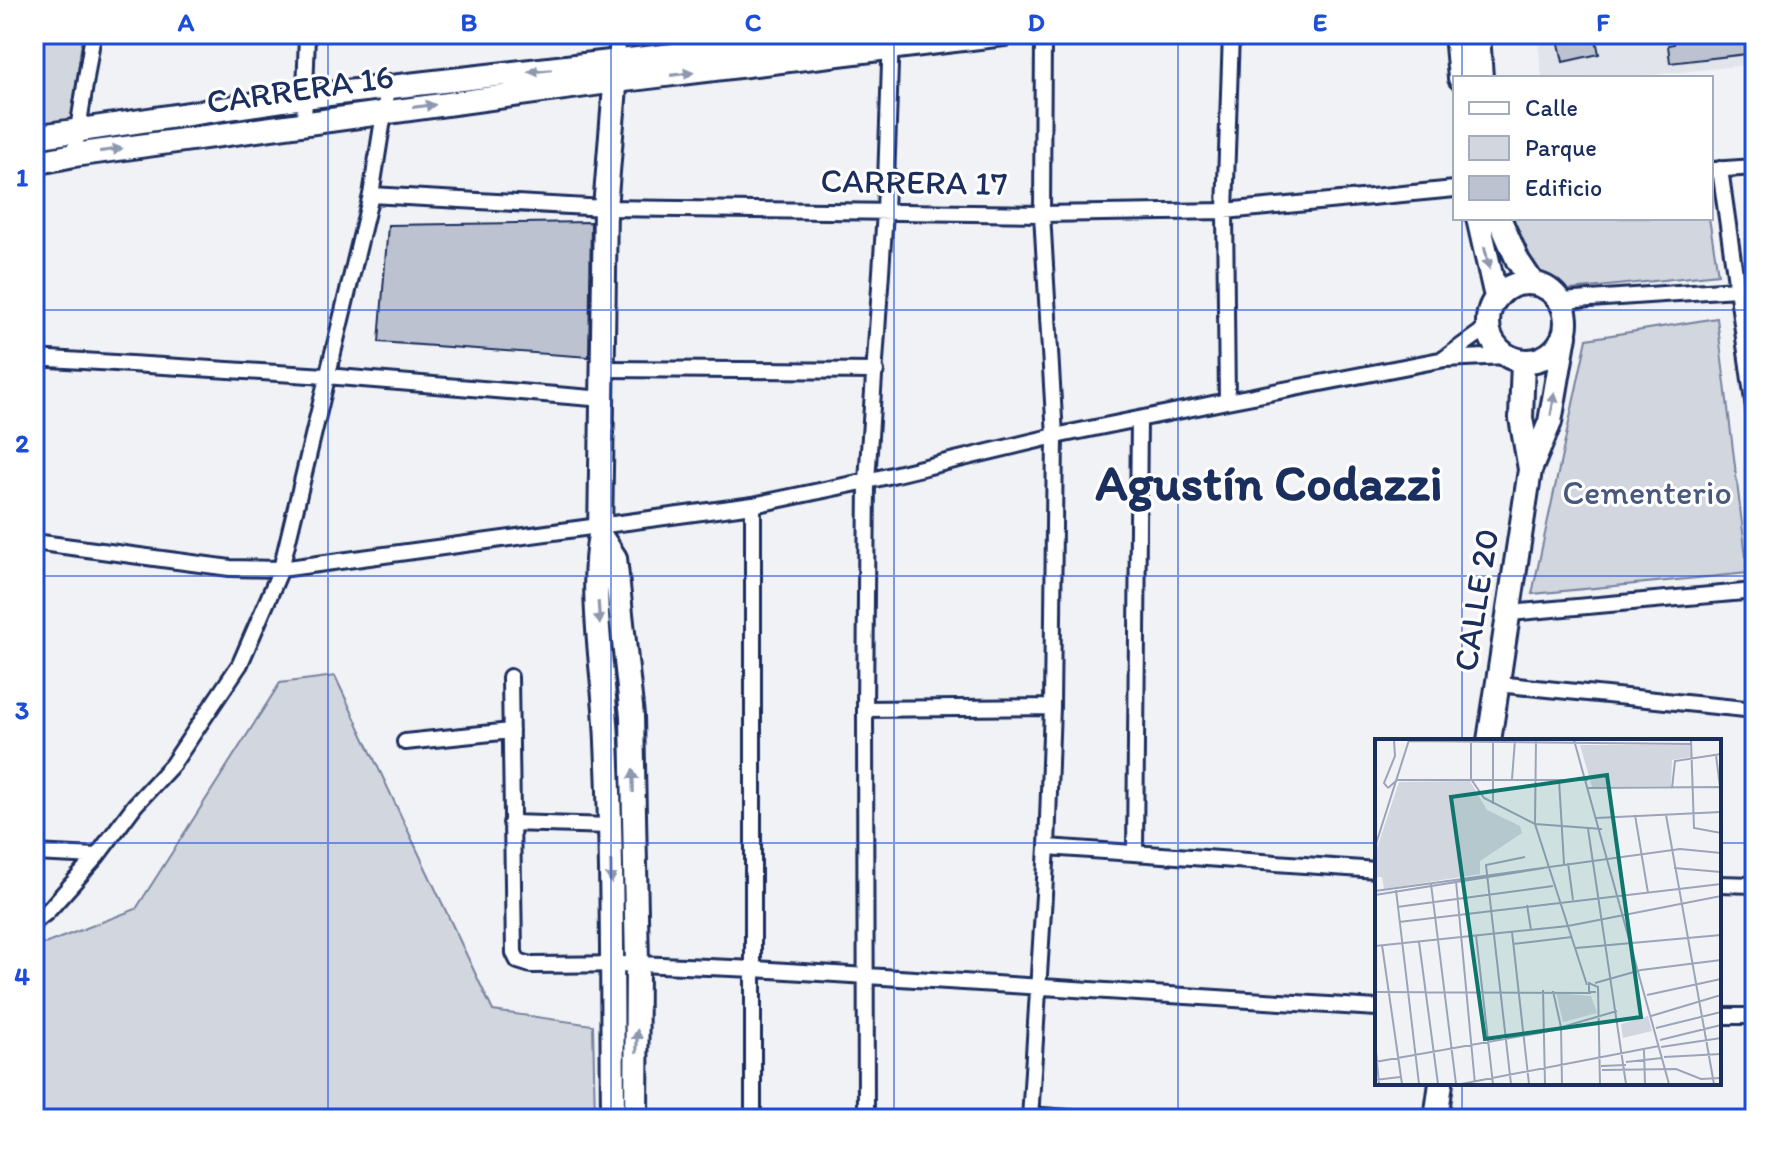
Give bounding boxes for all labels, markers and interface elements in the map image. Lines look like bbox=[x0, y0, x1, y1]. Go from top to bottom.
text: A bbox=[177, 6, 195, 38]
text: B bbox=[461, 6, 478, 38]
text: C bbox=[745, 6, 762, 38]
text: D bbox=[1027, 6, 1045, 38]
text: E bbox=[1313, 6, 1327, 38]
text: F bbox=[1596, 6, 1610, 38]
street label: CARRERA 16 bbox=[204, 56, 396, 122]
one-way arrow bbox=[527, 65, 552, 78]
one-way arrow bbox=[670, 67, 695, 80]
legend bbox=[1453, 76, 1713, 220]
text: Calle bbox=[1525, 93, 1578, 122]
one-way arrow bbox=[412, 99, 437, 112]
text: Parque bbox=[1525, 133, 1597, 162]
one-way arrow bbox=[99, 143, 124, 156]
street label: CARRERA 17 bbox=[820, 160, 1008, 204]
text: 1 bbox=[16, 161, 28, 193]
text: Edificio bbox=[1525, 173, 1602, 202]
one-way arrow bbox=[1481, 245, 1494, 270]
one-way arrow bbox=[1547, 392, 1560, 417]
text: 2 bbox=[15, 427, 29, 459]
district label: Agustín Codazzi bbox=[1096, 452, 1442, 513]
park label: Cementerio bbox=[1562, 472, 1732, 513]
street label: CALLE 20 bbox=[1445, 526, 1507, 674]
one-way arrow bbox=[593, 601, 606, 626]
text: 3 bbox=[15, 694, 29, 726]
inset map bbox=[1375, 739, 1721, 1085]
one-way arrow bbox=[627, 768, 640, 793]
one-way arrow bbox=[605, 860, 618, 885]
text: 4 bbox=[14, 960, 30, 992]
one-way arrow bbox=[631, 1028, 643, 1053]

